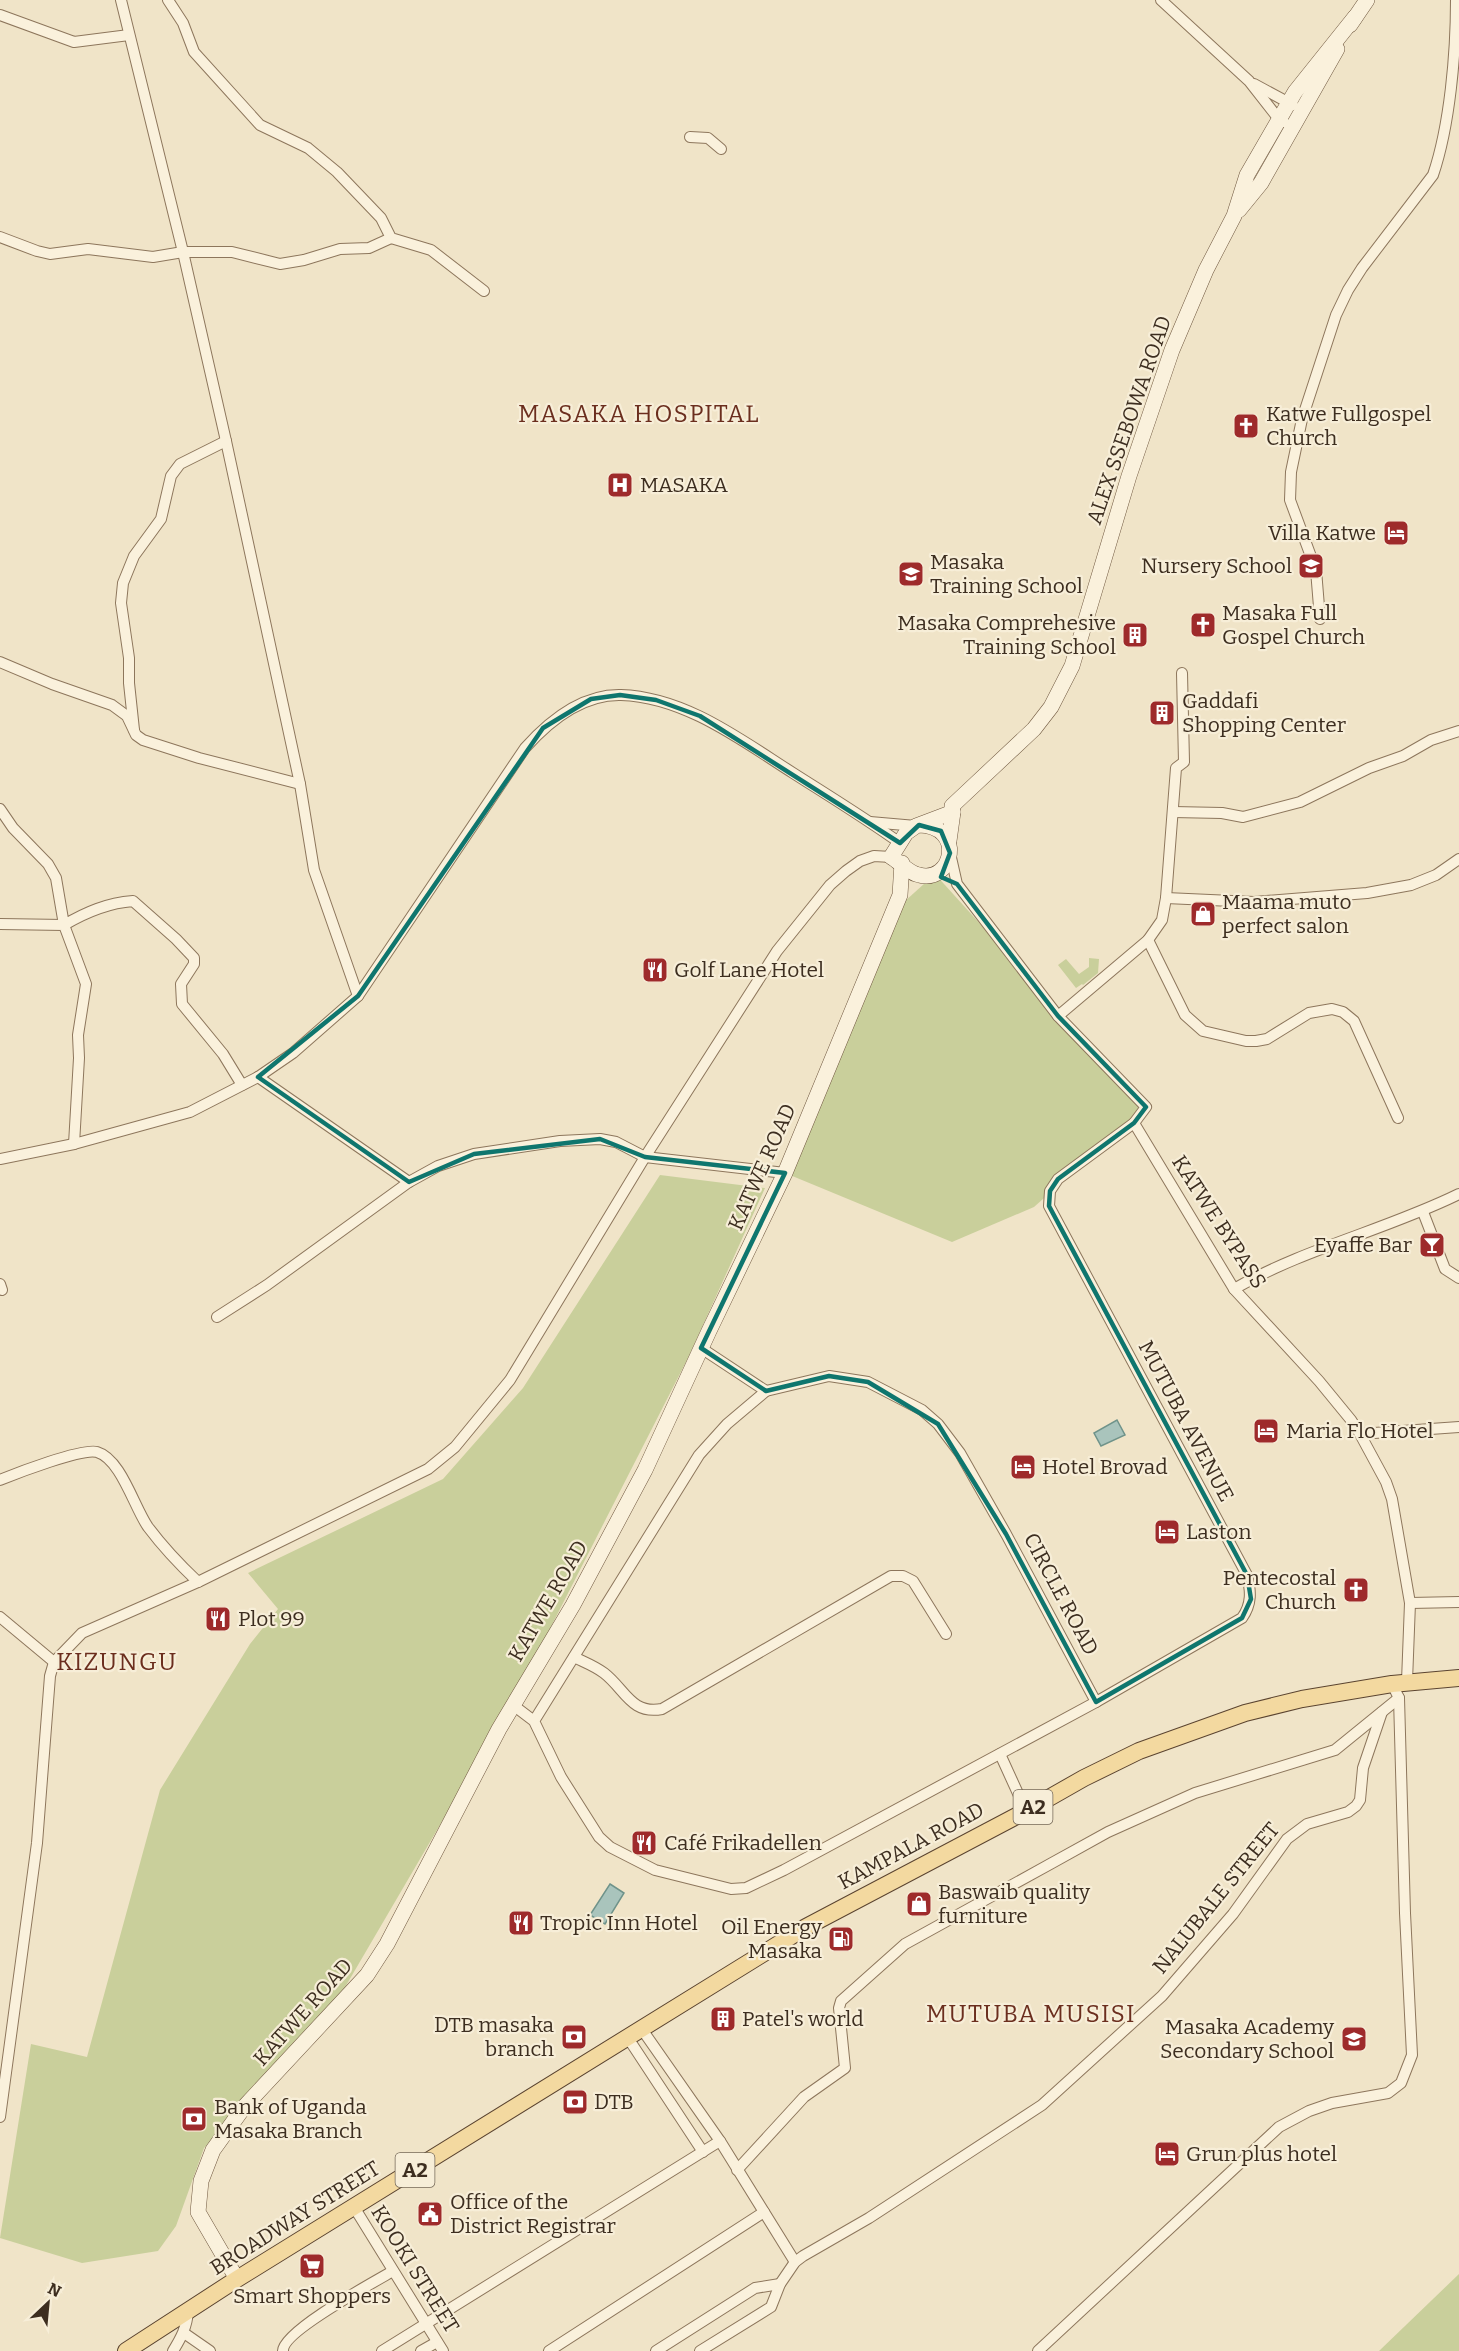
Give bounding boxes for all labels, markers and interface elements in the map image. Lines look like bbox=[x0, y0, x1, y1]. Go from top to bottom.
street label: ALEX SSEBOWA ROAD bbox=[1081, 312, 1177, 528]
district label: MASAKA HOSPITAL bbox=[518, 400, 760, 428]
place label: Katwe Fullgospel Church bbox=[1266, 401, 1431, 451]
church icon: Katwe Fullgospel Church bbox=[1231, 411, 1261, 441]
hospital icon: MASAKA bbox=[605, 470, 635, 500]
place label: MASAKA bbox=[640, 472, 728, 498]
hotel icon: Villa Katwe bbox=[1381, 518, 1411, 548]
place label: Villa Katwe bbox=[1268, 520, 1376, 546]
place label: Masaka Training School bbox=[930, 549, 1083, 599]
school or university icon: Nursery School bbox=[1296, 551, 1326, 581]
place label: Nursery School bbox=[1141, 553, 1292, 579]
school or university icon: Masaka Training School bbox=[896, 559, 926, 589]
place label: Masaka Full Gospel Church bbox=[1222, 600, 1365, 650]
place label: Masaka Comprehesive Training School bbox=[897, 610, 1116, 660]
church icon: Masaka Full Gospel Church bbox=[1188, 610, 1218, 640]
building icon: Masaka Comprehesive Training School bbox=[1120, 620, 1150, 650]
place label: Gaddafi Shopping Center bbox=[1182, 688, 1346, 738]
building icon: Gaddafi Shopping Center bbox=[1147, 698, 1177, 728]
place label: Maama muto perfect salon bbox=[1222, 889, 1352, 939]
shop icon: Maama muto perfect salon bbox=[1188, 899, 1218, 929]
restaurant icon: Golf Lane Hotel bbox=[640, 955, 670, 985]
place label: Golf Lane Hotel bbox=[674, 957, 824, 983]
street label: KATWE ROAD bbox=[723, 1100, 801, 1234]
street label: KATWE BYPASS bbox=[1166, 1150, 1272, 1294]
bar icon: Eyaffe Bar bbox=[1417, 1230, 1447, 1260]
place label: Eyaffe Bar bbox=[1314, 1232, 1412, 1258]
street label: MUTUBA AVENUE bbox=[1133, 1336, 1239, 1506]
hotel icon: Maria Flo Hotel bbox=[1251, 1416, 1281, 1446]
place label: Maria Flo Hotel bbox=[1286, 1418, 1434, 1444]
hotel icon: Hotel Brovad bbox=[1008, 1452, 1038, 1482]
place label: Hotel Brovad bbox=[1042, 1454, 1168, 1480]
hotel icon: Laston bbox=[1152, 1517, 1182, 1547]
place label: Laston bbox=[1186, 1519, 1252, 1545]
street label: CIRCLE ROAD bbox=[1018, 1528, 1104, 1660]
street label: KATWE ROAD bbox=[503, 1536, 593, 1666]
place label: Pentecostal Church bbox=[1223, 1565, 1336, 1615]
church icon: Pentecostal Church bbox=[1341, 1575, 1371, 1605]
restaurant icon: Plot 99 bbox=[203, 1604, 233, 1634]
place label: Plot 99 bbox=[238, 1606, 305, 1632]
district label: KIZUNGU bbox=[56, 1648, 178, 1676]
road number: A2 bbox=[1014, 1790, 1052, 1824]
street label: KAMPALA ROAD bbox=[834, 1797, 988, 1895]
street label: NALUBALE STREET bbox=[1147, 1817, 1285, 1979]
restaurant icon: Café Frikadellen bbox=[629, 1828, 659, 1858]
place label: Café Frikadellen bbox=[664, 1830, 822, 1856]
place label: Baswaib quality furniture bbox=[938, 1879, 1091, 1929]
shop icon: Baswaib quality furniture bbox=[904, 1889, 934, 1919]
restaurant icon: Tropic Inn Hotel bbox=[506, 1908, 536, 1938]
place label: Tropic Inn Hotel bbox=[540, 1910, 698, 1936]
place label: Oil Energy Masaka bbox=[721, 1914, 823, 1964]
fuel station icon: Oil Energy Masaka bbox=[826, 1924, 856, 1954]
street label: KATWE ROAD bbox=[248, 1953, 358, 2071]
district label: MUTUBA MUSISI bbox=[926, 2000, 1136, 2028]
building icon: Patel's world bbox=[708, 2004, 738, 2034]
place label: Patel's world bbox=[742, 2006, 864, 2032]
place label: DTB masaka branch bbox=[434, 2012, 555, 2062]
place label: Masaka Academy Secondary School bbox=[1160, 2014, 1335, 2064]
bank icon: DTB masaka branch bbox=[559, 2022, 589, 2052]
school or university icon: Masaka Academy Secondary School bbox=[1339, 2024, 1369, 2054]
bank icon: DTB bbox=[560, 2087, 590, 2117]
place label: DTB bbox=[594, 2089, 634, 2115]
place label: Bank of Uganda Masaka Branch bbox=[214, 2094, 367, 2144]
bank icon: Bank of Uganda Masaka Branch bbox=[179, 2104, 209, 2134]
hotel icon: Grun plus hotel bbox=[1152, 2139, 1182, 2169]
place label: Grun plus hotel bbox=[1186, 2141, 1337, 2167]
road number: A2 bbox=[396, 2153, 434, 2187]
street label: BROADWAY STREET bbox=[205, 2155, 385, 2281]
place label: Office of the District Registrar bbox=[450, 2189, 616, 2239]
public building icon: Office of the District Registrar bbox=[415, 2199, 445, 2229]
street label: KOOKI STREET bbox=[365, 2200, 465, 2338]
supermarket icon: Smart Shoppers bbox=[297, 2251, 327, 2281]
north arrow bbox=[18, 2273, 78, 2333]
text: N bbox=[45, 2279, 64, 2301]
place label: Smart Shoppers bbox=[233, 2283, 391, 2309]

